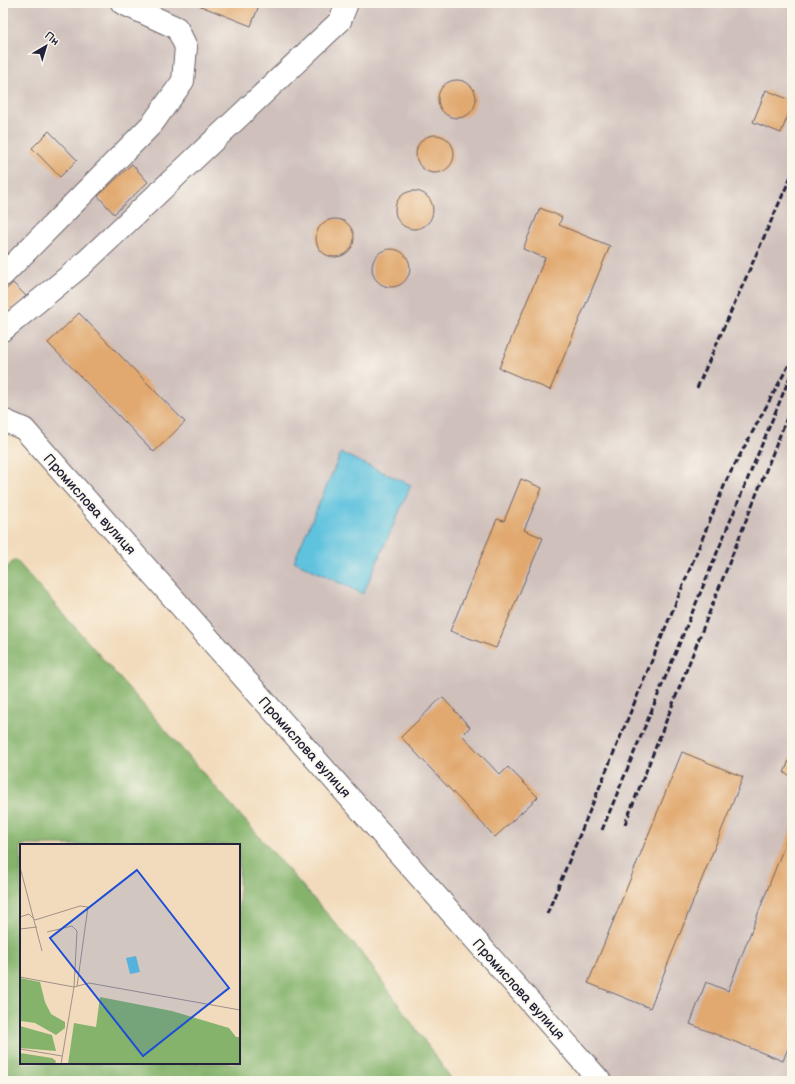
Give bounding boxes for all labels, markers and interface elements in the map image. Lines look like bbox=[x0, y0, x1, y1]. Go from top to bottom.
north arrow bbox=[26, 26, 66, 66]
text: Пн bbox=[42, 29, 62, 48]
street label: Промислова вулиця bbox=[40, 450, 140, 558]
street label: Промислова вулиця bbox=[255, 693, 355, 801]
inset map bbox=[20, 844, 240, 1064]
street label: Промислова вулиця bbox=[469, 935, 569, 1043]

